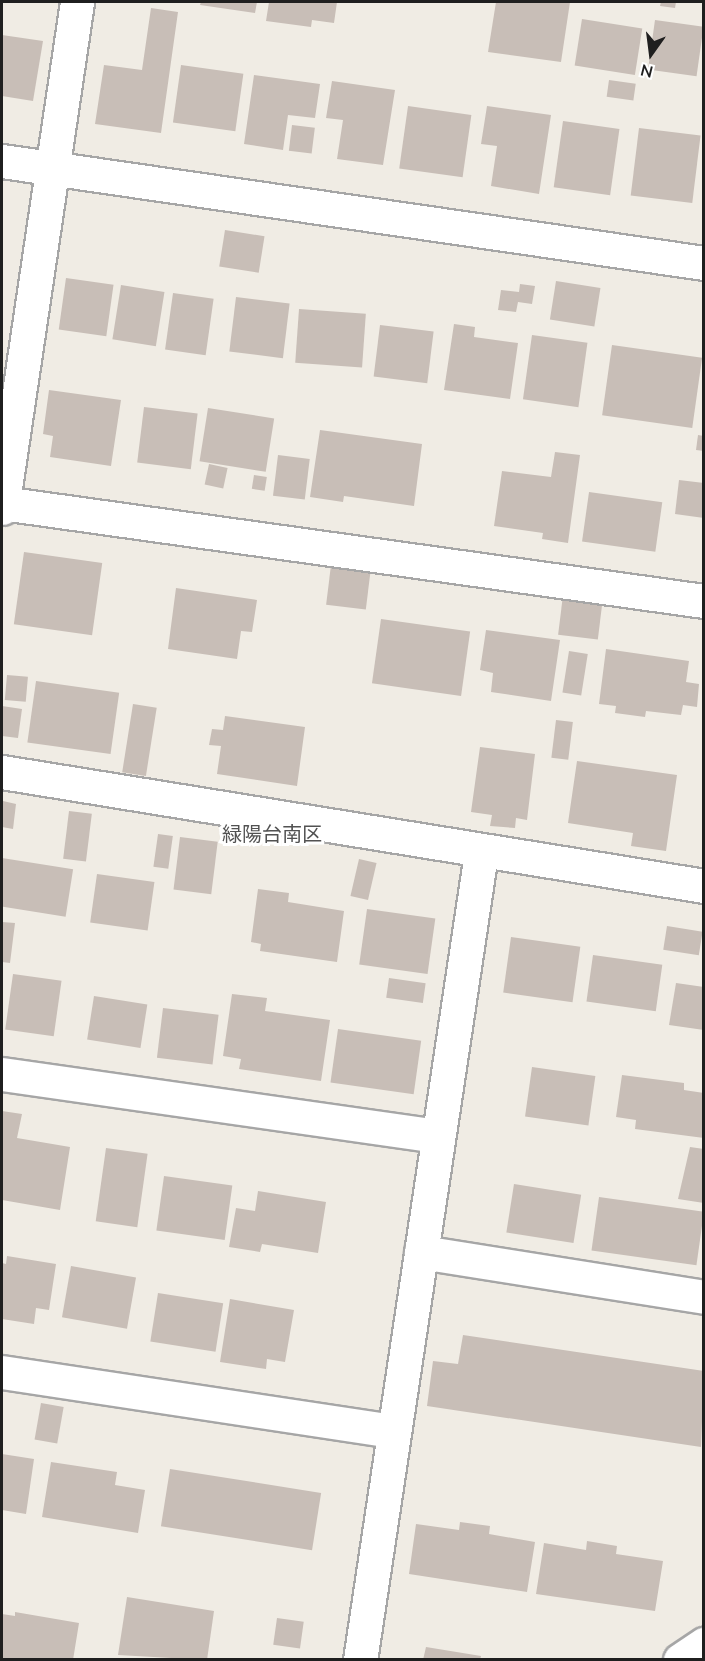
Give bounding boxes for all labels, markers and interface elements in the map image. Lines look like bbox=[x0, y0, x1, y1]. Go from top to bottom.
north arrow bbox=[621, 24, 681, 84]
text: N bbox=[638, 60, 655, 83]
district label: 緑陽台南区 bbox=[222, 821, 322, 845]

